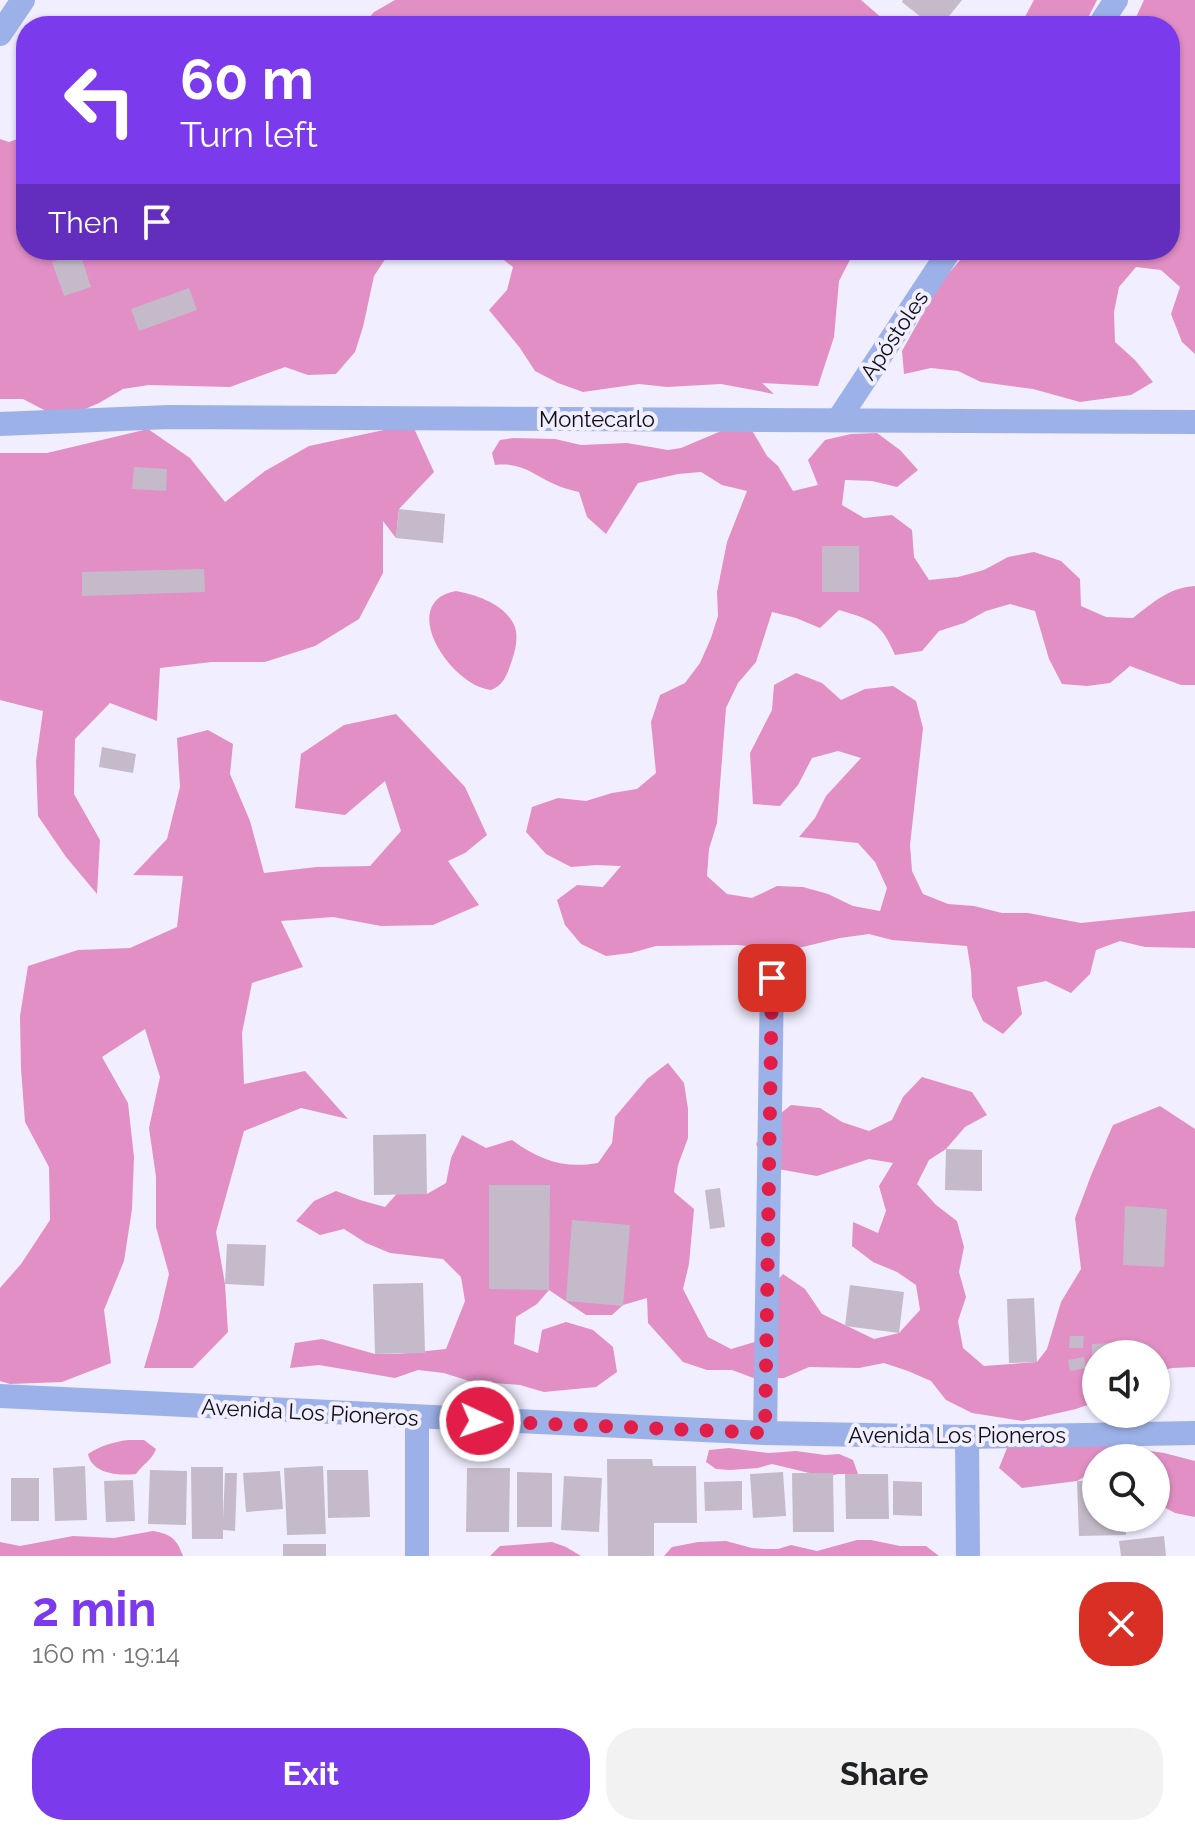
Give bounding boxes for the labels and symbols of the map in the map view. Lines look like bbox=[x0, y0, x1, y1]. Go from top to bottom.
street label: Apóstoles bbox=[855, 285, 933, 385]
street label: Montecarlo bbox=[539, 406, 655, 432]
pin bbox=[738, 944, 806, 1012]
position arrow bbox=[438, 1379, 522, 1463]
street label: Avenida Los Pioneros bbox=[201, 1393, 419, 1431]
street label: Avenida Los Pioneros bbox=[848, 1422, 1066, 1448]

